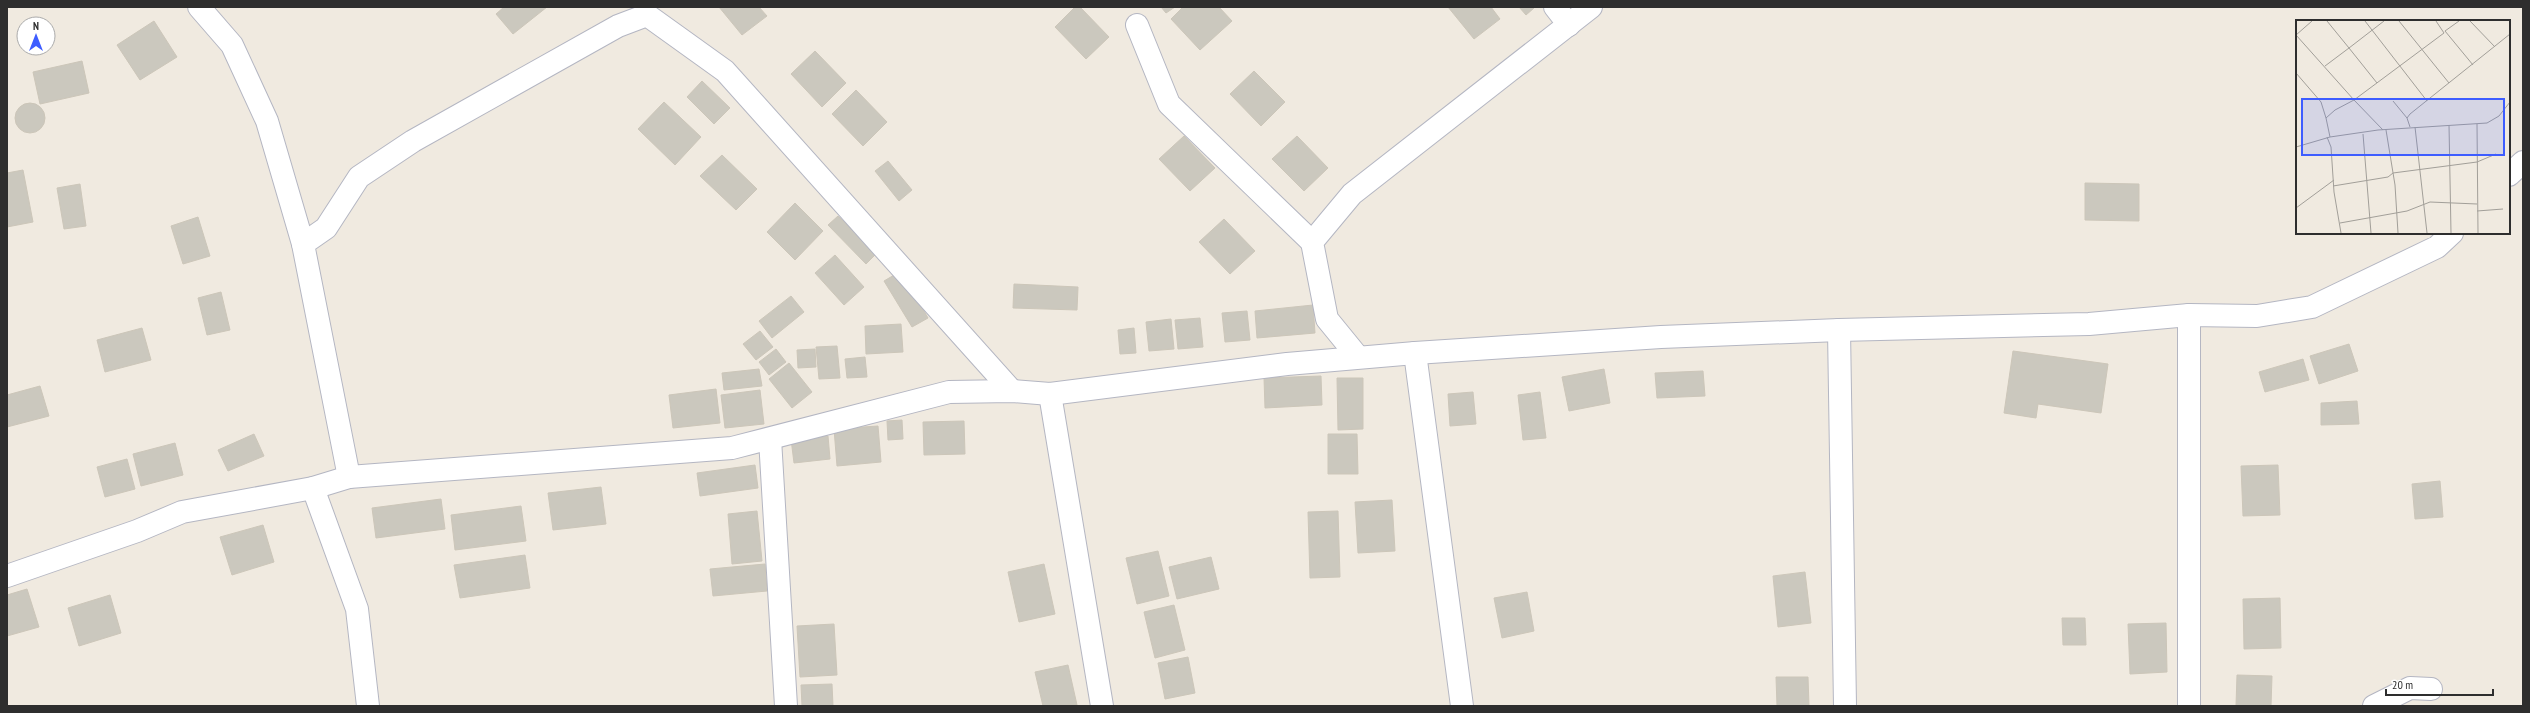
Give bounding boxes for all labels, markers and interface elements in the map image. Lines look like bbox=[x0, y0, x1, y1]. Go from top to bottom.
north arrow bbox=[16, 16, 56, 56]
text: N bbox=[33, 19, 39, 33]
inset map bbox=[2296, 20, 2510, 234]
scale bar bbox=[2386, 671, 2493, 697]
text: 20 m bbox=[2392, 677, 2413, 692]

